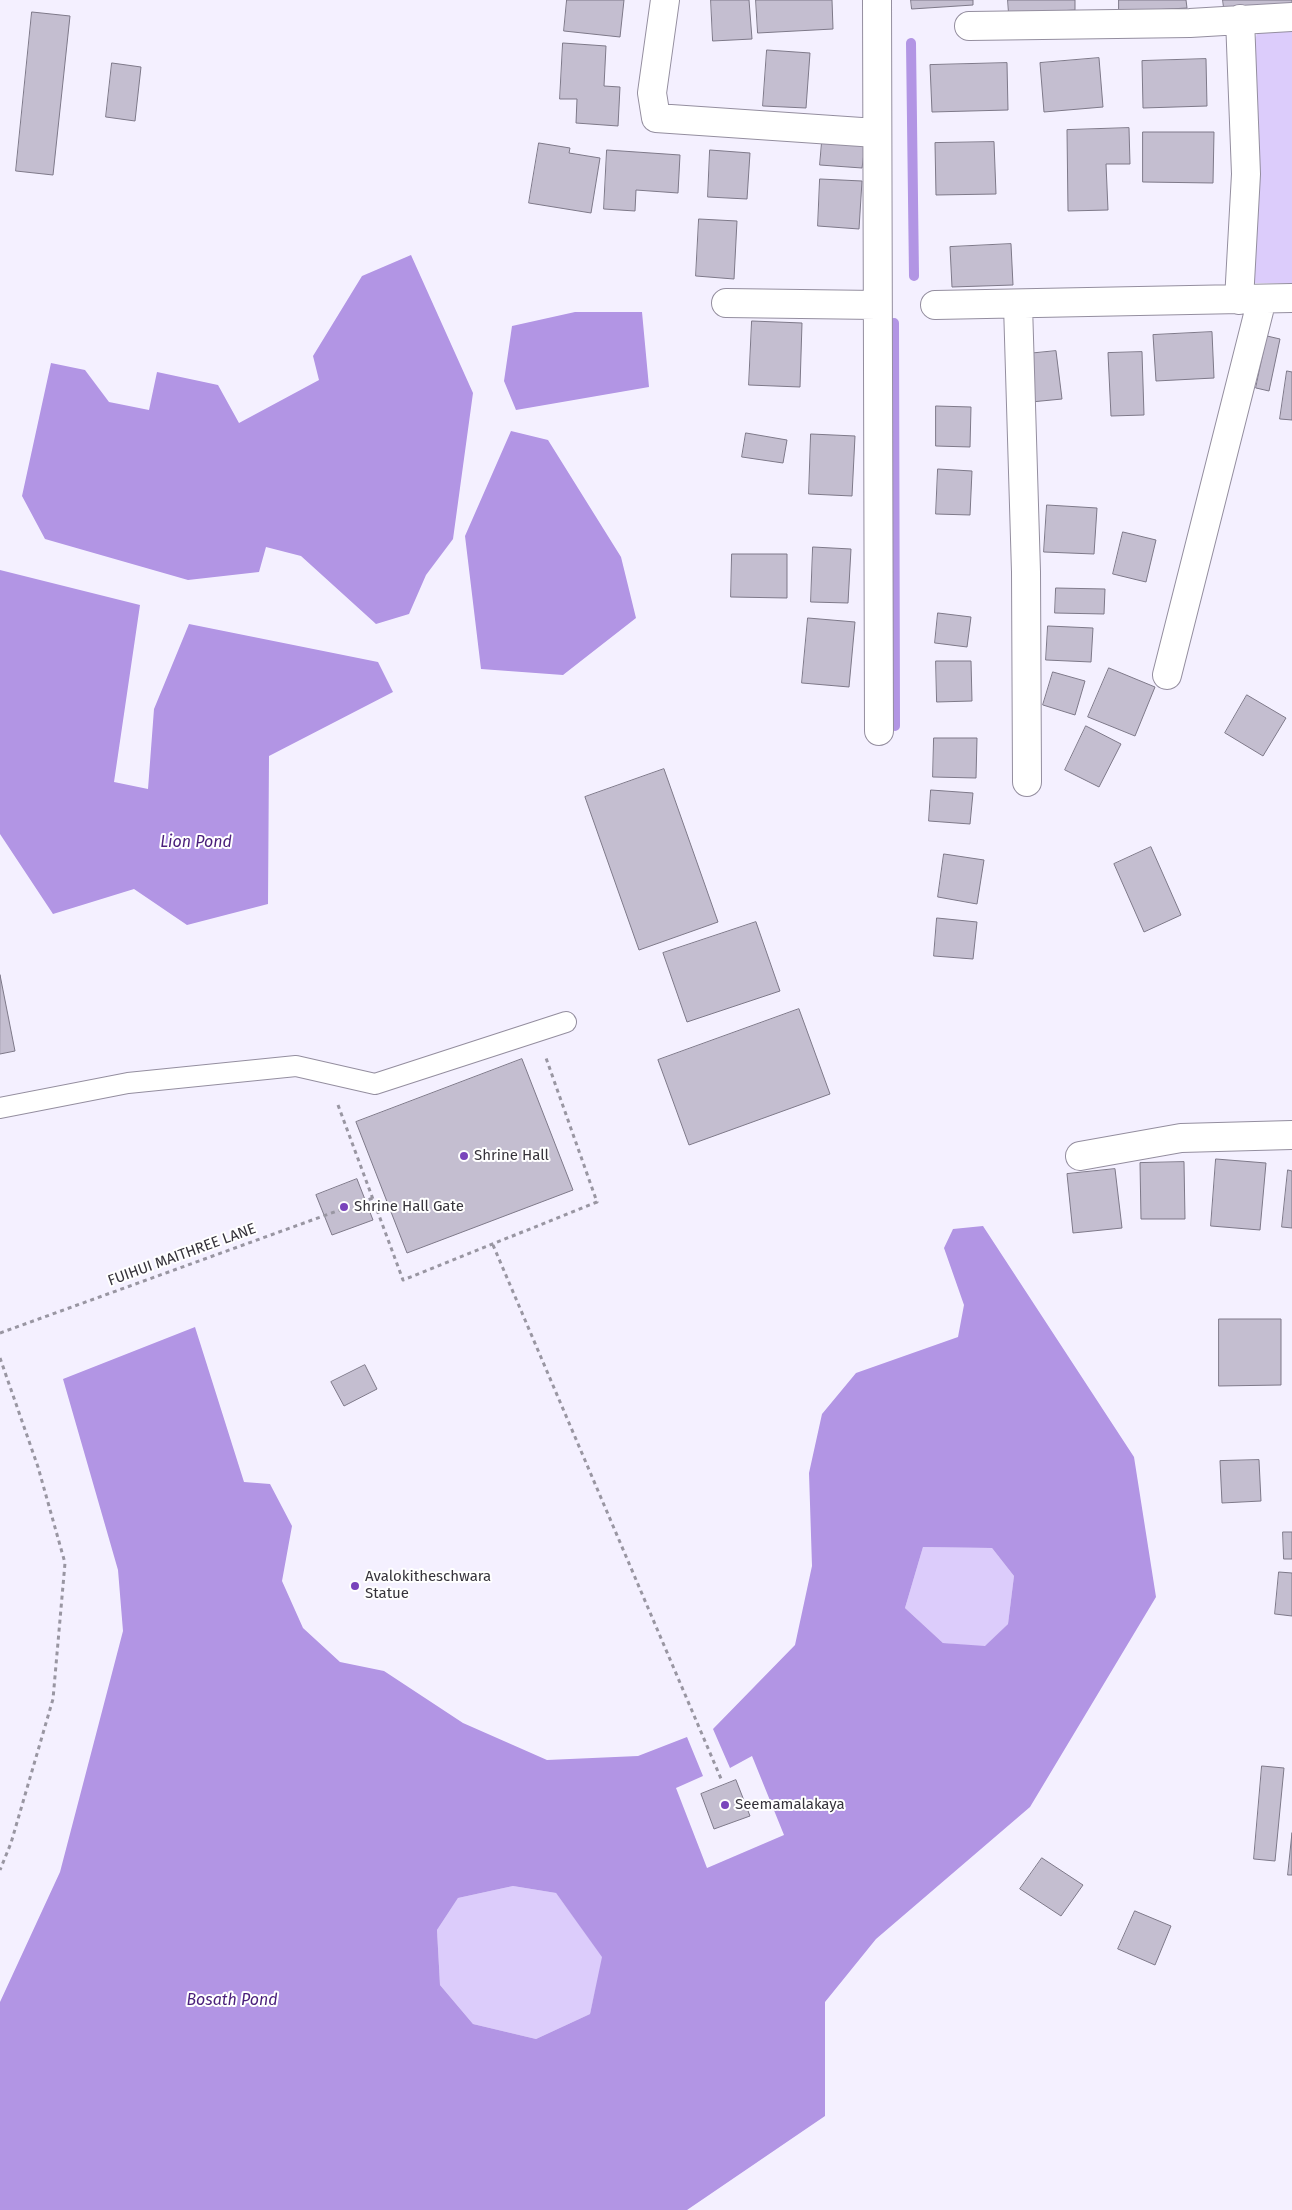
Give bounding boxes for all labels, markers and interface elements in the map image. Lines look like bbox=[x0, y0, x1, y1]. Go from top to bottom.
water label: Lion Pond bbox=[160, 833, 232, 853]
place label: Shrine Hall bbox=[474, 1147, 549, 1165]
marker: Shrine Hall bbox=[458, 1150, 470, 1162]
place label: Shrine Hall Gate bbox=[354, 1198, 464, 1216]
marker: Shrine Hall Gate bbox=[338, 1201, 350, 1213]
street label: FUIHUI MAITHREE LANE bbox=[105, 1220, 259, 1290]
place label: Avalokitheschwara Statue bbox=[365, 1568, 491, 1603]
marker: Avalokitheschwara Statue bbox=[349, 1580, 361, 1592]
place label: Seemamalakaya bbox=[735, 1796, 845, 1814]
marker: Seemamalakaya bbox=[719, 1799, 731, 1811]
water label: Bosath Pond bbox=[186, 1991, 278, 2011]

